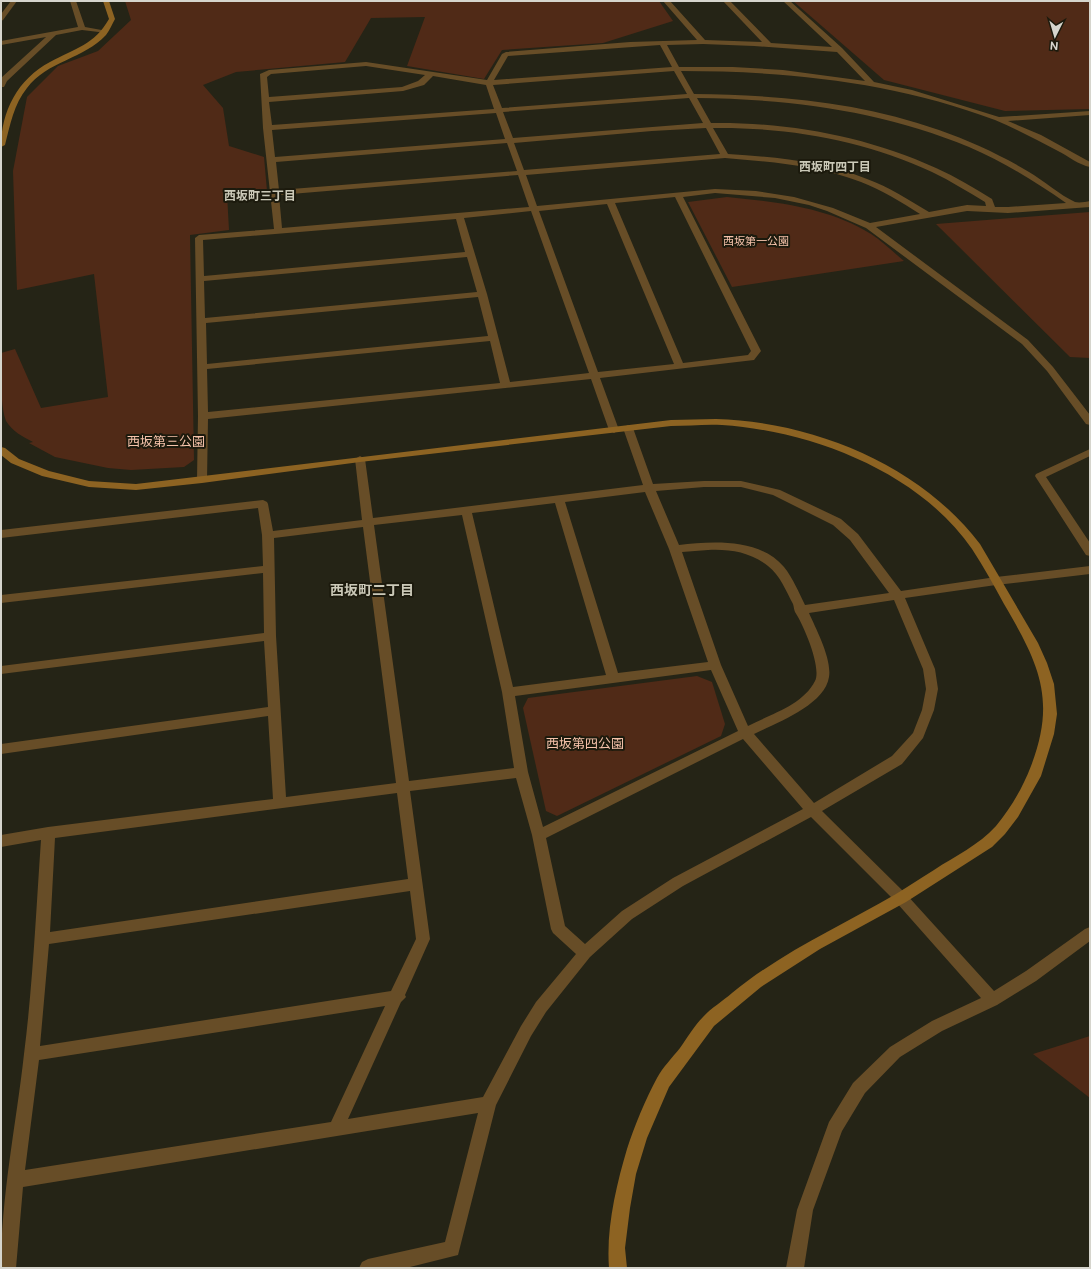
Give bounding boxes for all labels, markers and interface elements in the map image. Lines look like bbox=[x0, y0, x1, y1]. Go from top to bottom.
north arrow bbox=[1035, 16, 1075, 56]
text: N bbox=[1049, 40, 1059, 52]
district label: 西坂町四丁目 bbox=[799, 160, 871, 174]
district label: 西坂町三丁目 bbox=[224, 189, 296, 203]
park label: 西坂第一公園 bbox=[723, 235, 789, 247]
park label: 西坂第三公園 bbox=[127, 434, 205, 449]
district label: 西坂町二丁目 bbox=[330, 582, 414, 598]
park label: 西坂第四公園 bbox=[546, 736, 624, 751]

